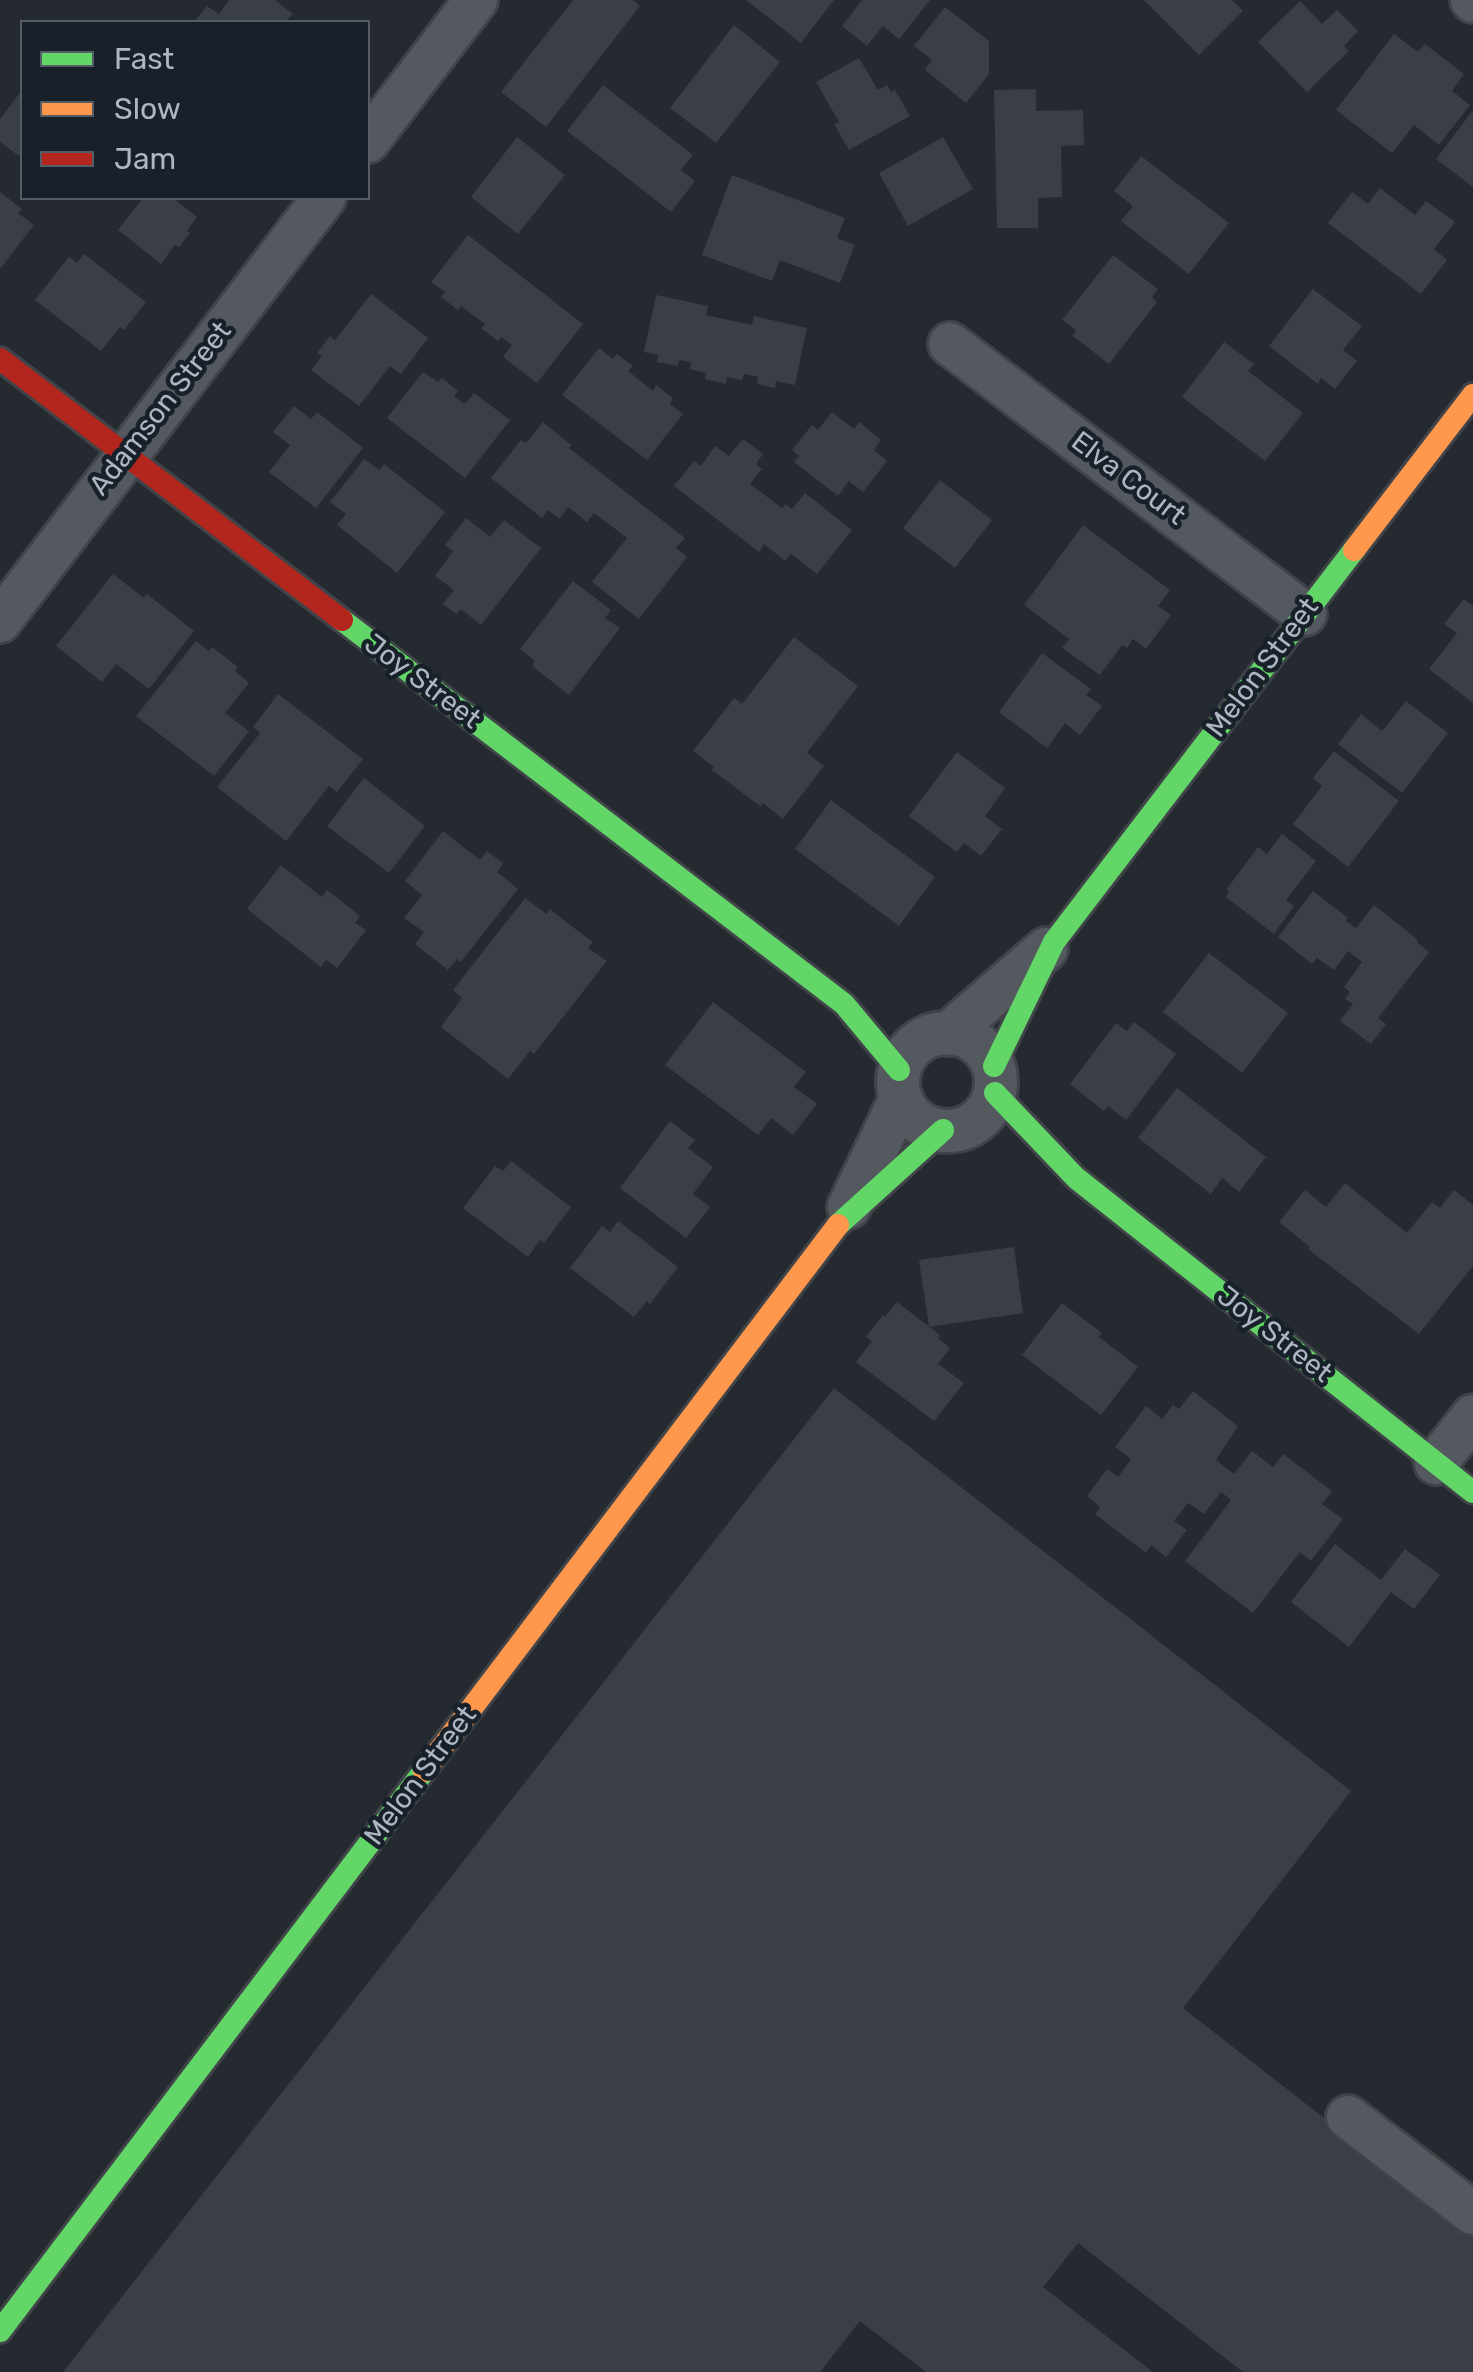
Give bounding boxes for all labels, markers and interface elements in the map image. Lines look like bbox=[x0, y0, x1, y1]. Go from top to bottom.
legend bbox=[20, 20, 370, 200]
text: Fast bbox=[114, 41, 174, 77]
text: Slow bbox=[114, 91, 181, 127]
text: Jam bbox=[114, 141, 176, 177]
street label: Adamson Street bbox=[83, 316, 239, 502]
street label: Elva Court bbox=[1064, 425, 1192, 533]
street label: Melon Street bbox=[1200, 592, 1326, 744]
street label: Joy Street bbox=[357, 628, 487, 736]
street label: Joy Street bbox=[1210, 1280, 1338, 1390]
street label: Melon Street bbox=[358, 1700, 484, 1852]

